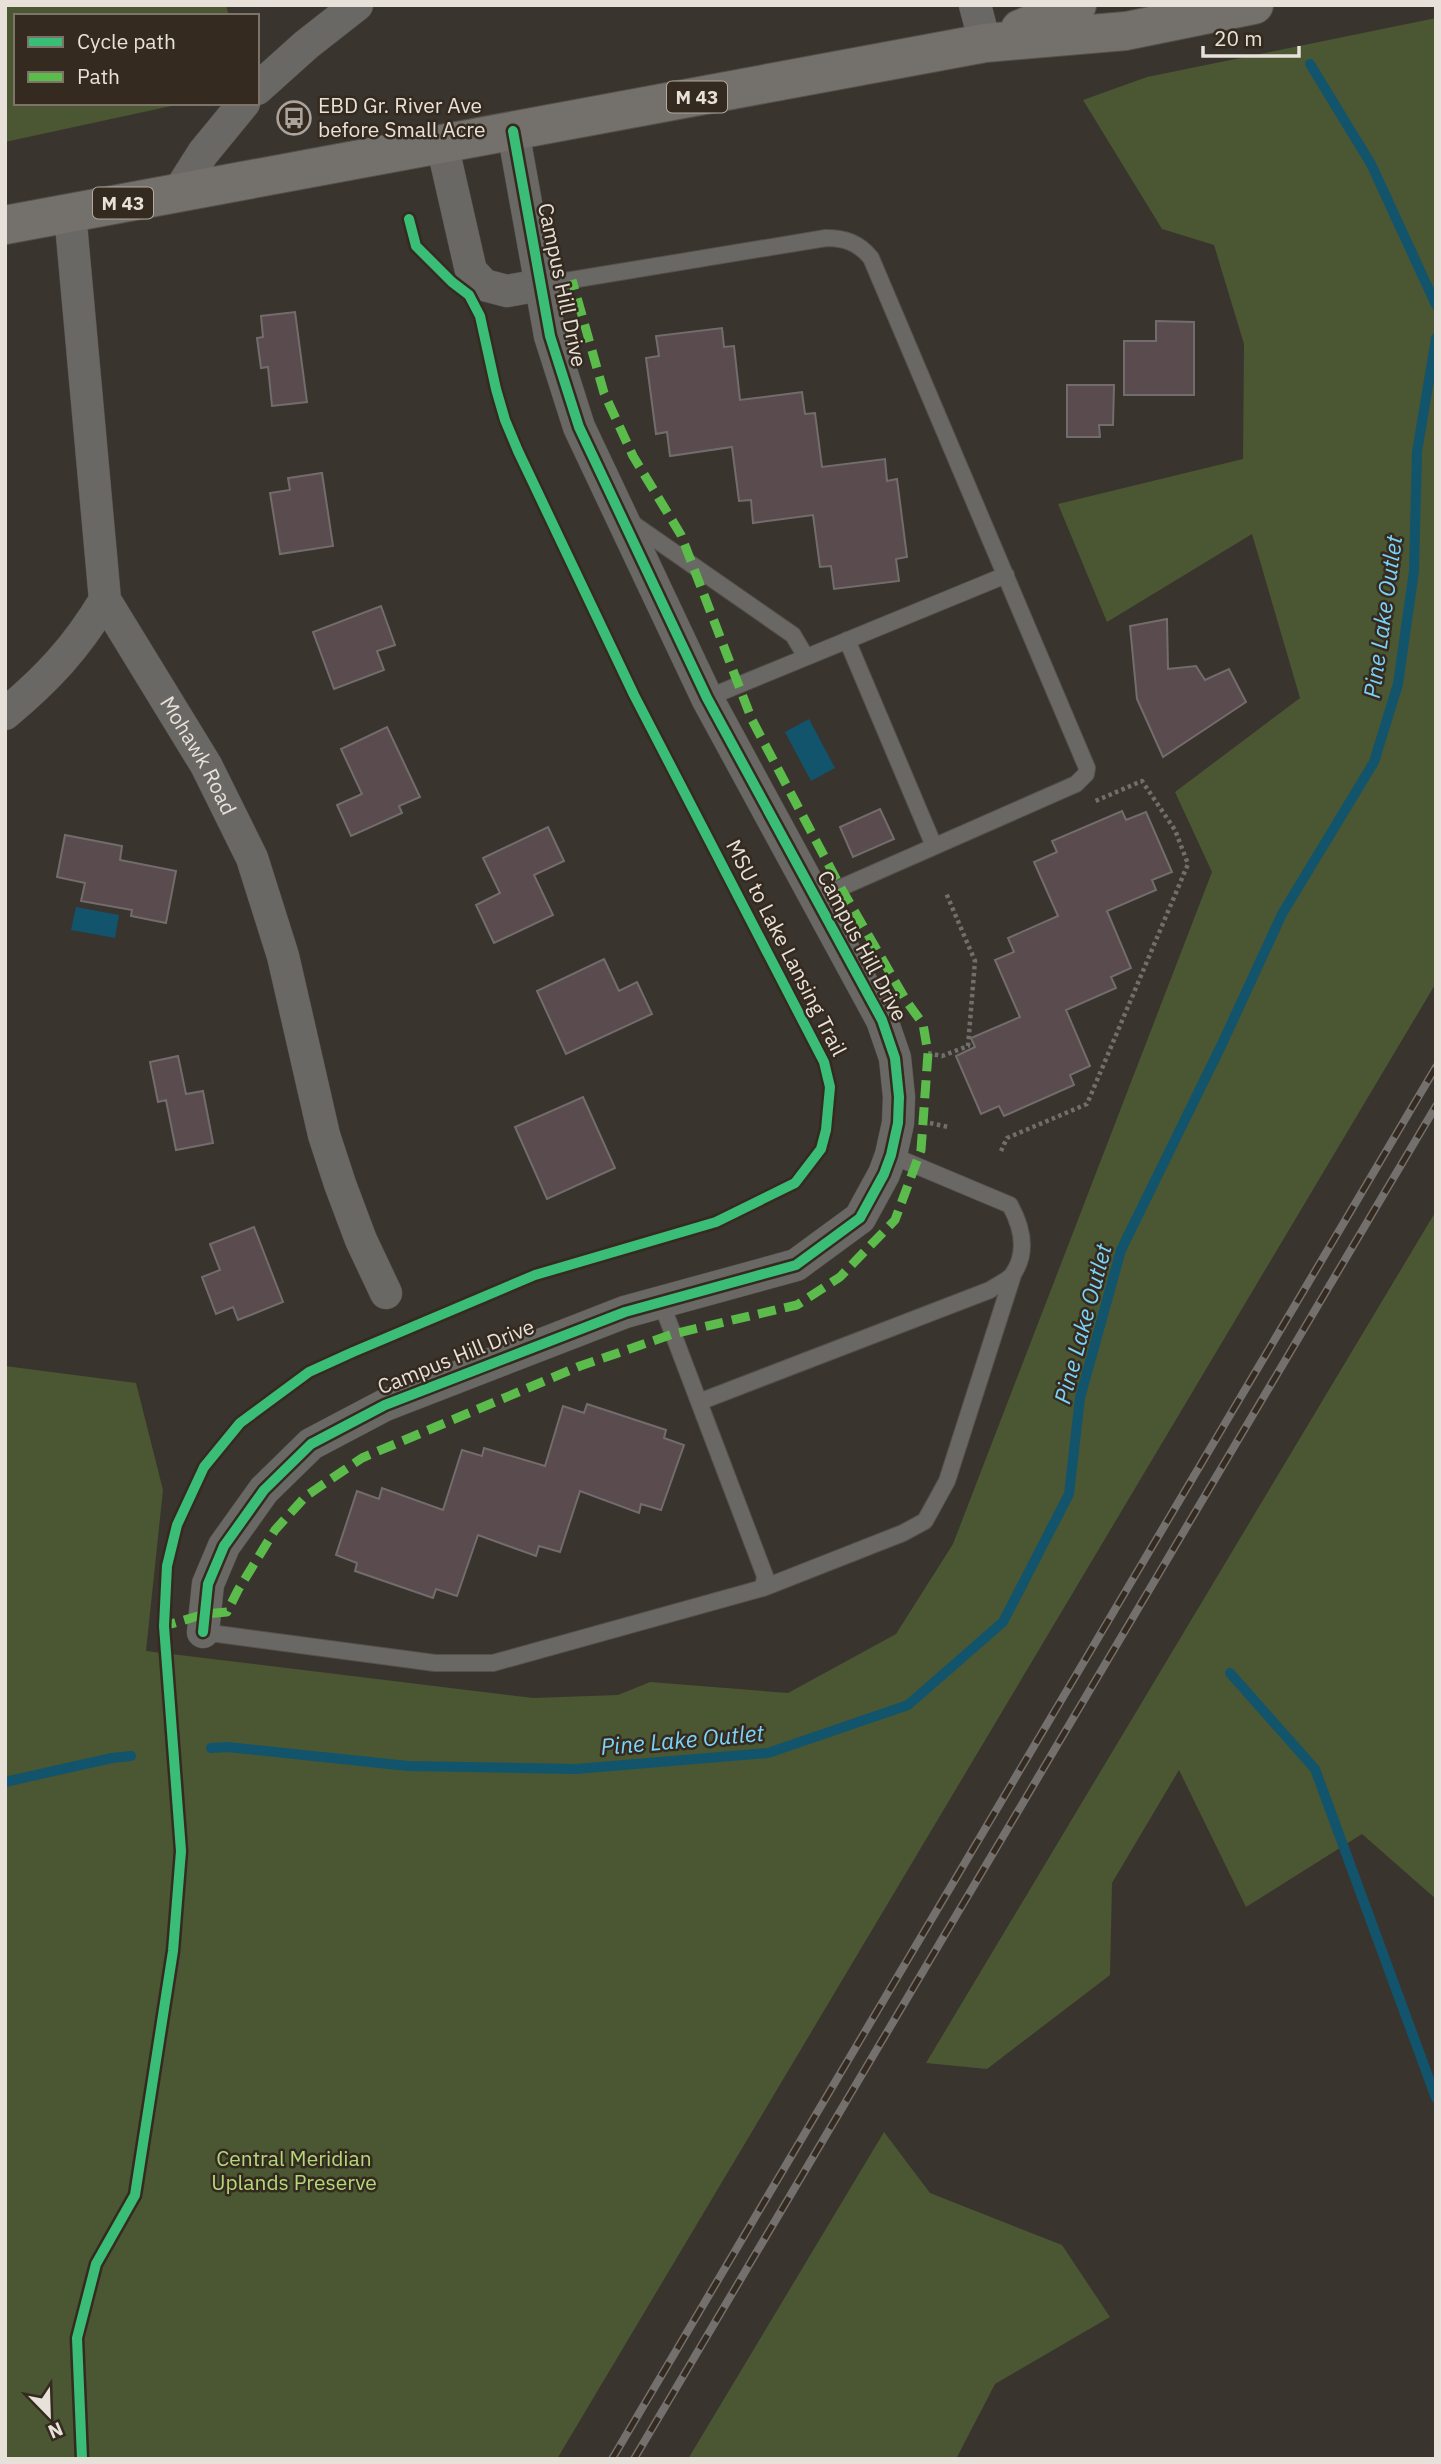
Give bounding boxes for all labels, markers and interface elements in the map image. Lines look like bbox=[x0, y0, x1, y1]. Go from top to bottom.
legend bbox=[14, 14, 259, 105]
scale bar bbox=[1203, 14, 1299, 58]
text: 20 m bbox=[1214, 24, 1263, 52]
text: Cycle path bbox=[77, 27, 176, 55]
text: Path bbox=[77, 62, 120, 90]
road number: M 43 bbox=[667, 82, 727, 113]
place label: EBD Gr. River Ave before Small Acre bbox=[318, 91, 485, 143]
bus stop icon: EBD Gr. River Ave before Small Acre bbox=[275, 99, 313, 137]
road number: M 43 bbox=[93, 188, 153, 218]
street label: Campus Hill Drive bbox=[532, 200, 594, 369]
water label: Pine Lake Outlet bbox=[1356, 533, 1408, 700]
street label: Mohawk Road bbox=[154, 690, 243, 819]
street label: MSU to Lake Lansing Trail bbox=[720, 835, 854, 1061]
street label: Campus Hill Drive bbox=[811, 865, 914, 1026]
water label: Pine Lake Outlet bbox=[1046, 1240, 1118, 1407]
street label: Campus Hill Drive bbox=[373, 1312, 538, 1400]
water label: Pine Lake Outlet bbox=[599, 1717, 765, 1761]
park label: Central Meridian Uplands Preserve bbox=[211, 2144, 377, 2196]
north arrow bbox=[14, 2380, 84, 2450]
text: N bbox=[45, 2417, 67, 2444]

